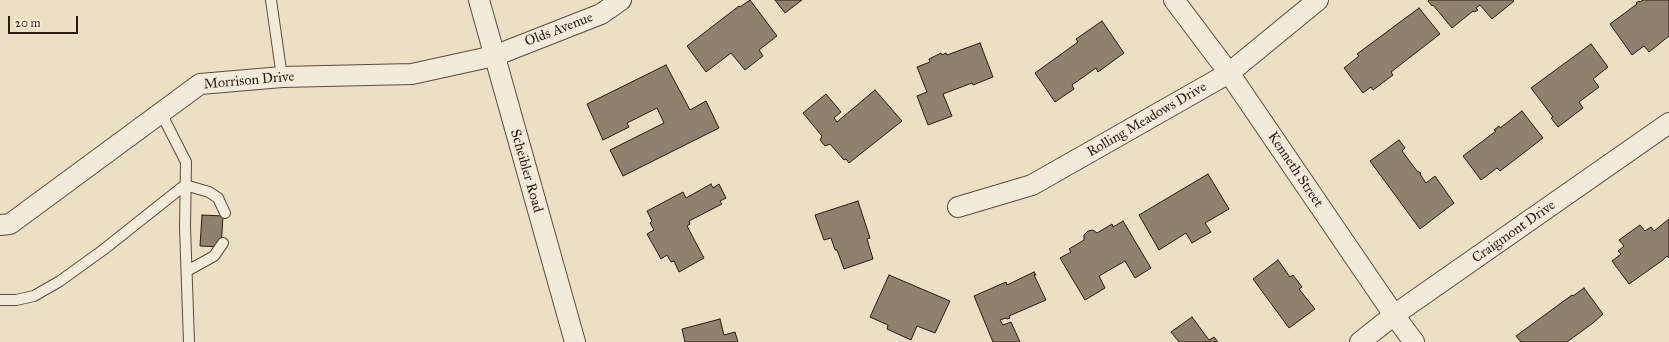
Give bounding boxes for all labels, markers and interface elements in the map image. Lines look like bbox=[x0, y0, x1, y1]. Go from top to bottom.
scale bar bbox=[10, 8, 80, 34]
street label: Olds Avenue bbox=[523, 9, 595, 51]
text: 20 m bbox=[15, 16, 41, 30]
street label: Morrison Drive bbox=[203, 69, 295, 93]
street label: Rolling Meadows Drive bbox=[1084, 79, 1210, 161]
street label: Scheibler Road bbox=[506, 127, 546, 215]
street label: Kenneth Street bbox=[1264, 129, 1326, 211]
street label: Craigmont Drive bbox=[1469, 197, 1559, 267]

